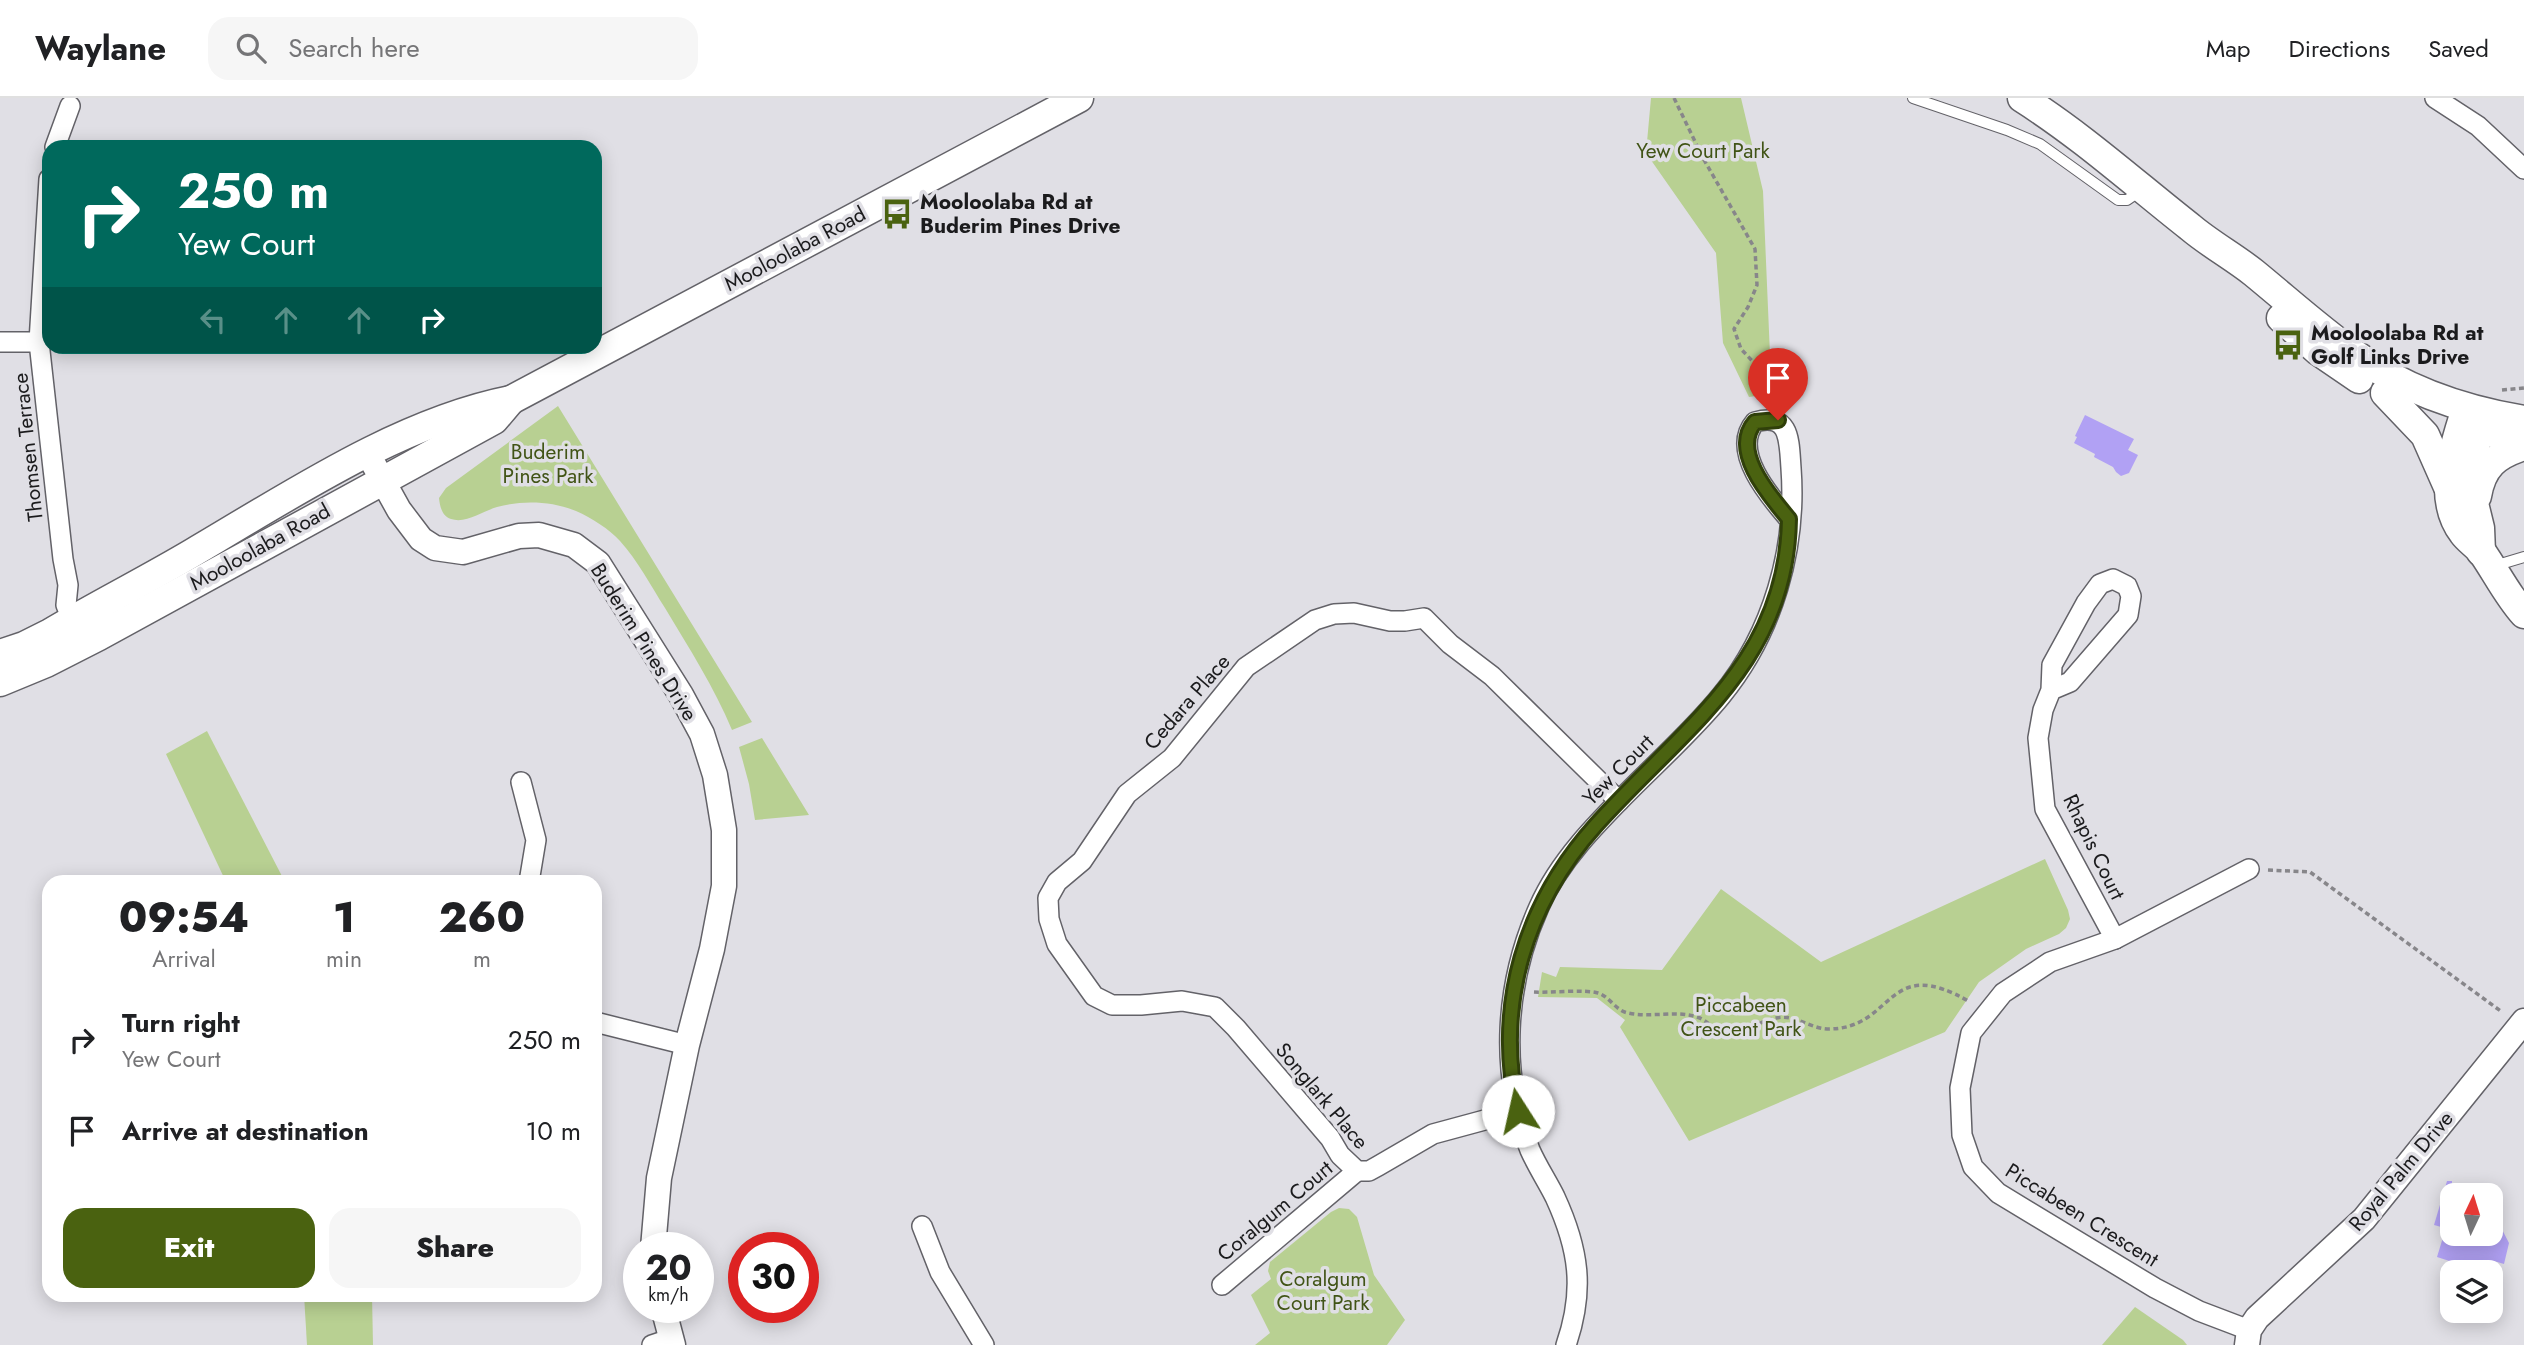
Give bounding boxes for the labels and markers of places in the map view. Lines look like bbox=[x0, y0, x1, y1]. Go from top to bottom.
place label: Mooloolaba Rd at Buderim Pines Drive bbox=[920, 187, 1120, 241]
bus stop icon: Mooloolaba Rd at Buderim Pines Drive bbox=[880, 197, 914, 231]
place label: Mooloolaba Rd at Golf Links Drive bbox=[2311, 318, 2484, 372]
bus stop icon: Mooloolaba Rd at Golf Links Drive bbox=[2271, 328, 2305, 362]
pin bbox=[1748, 348, 1808, 420]

